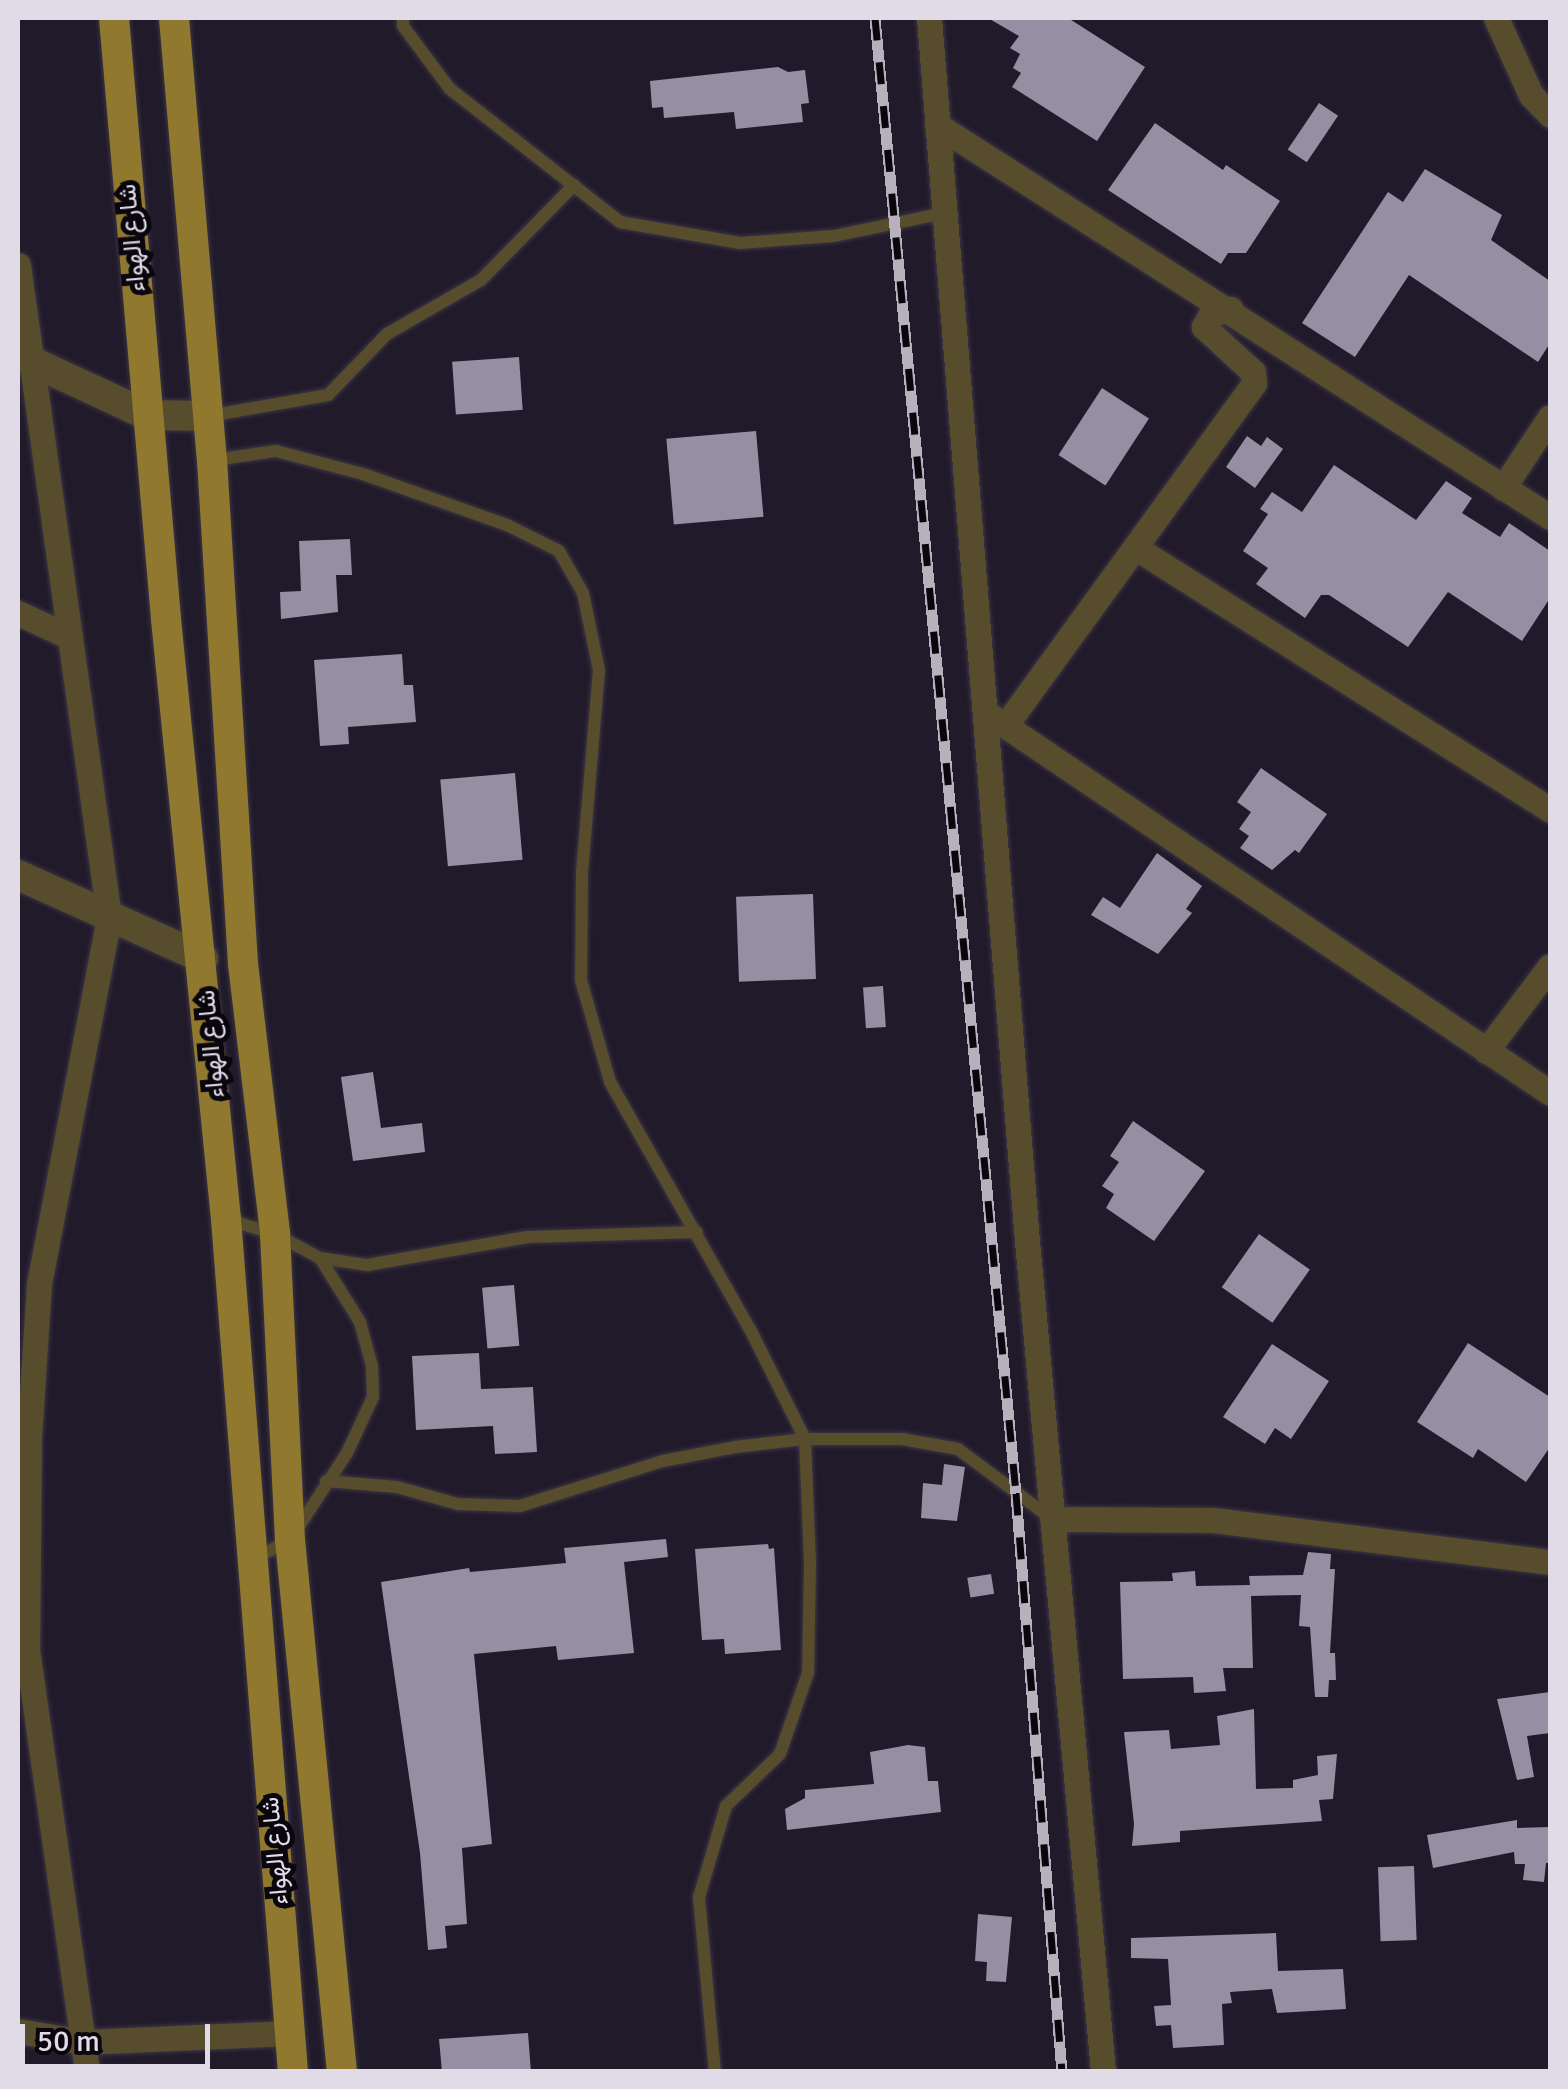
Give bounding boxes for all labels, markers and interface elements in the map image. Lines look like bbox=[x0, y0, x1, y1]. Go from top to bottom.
street label: شارع الهواء bbox=[112, 183, 152, 293]
street label: شارع الهواء bbox=[191, 989, 231, 1099]
street label: شارع الهواء bbox=[255, 1796, 295, 1906]
scale bar bbox=[25, 2004, 215, 2066]
text: 50 m bbox=[37, 2023, 100, 2060]

